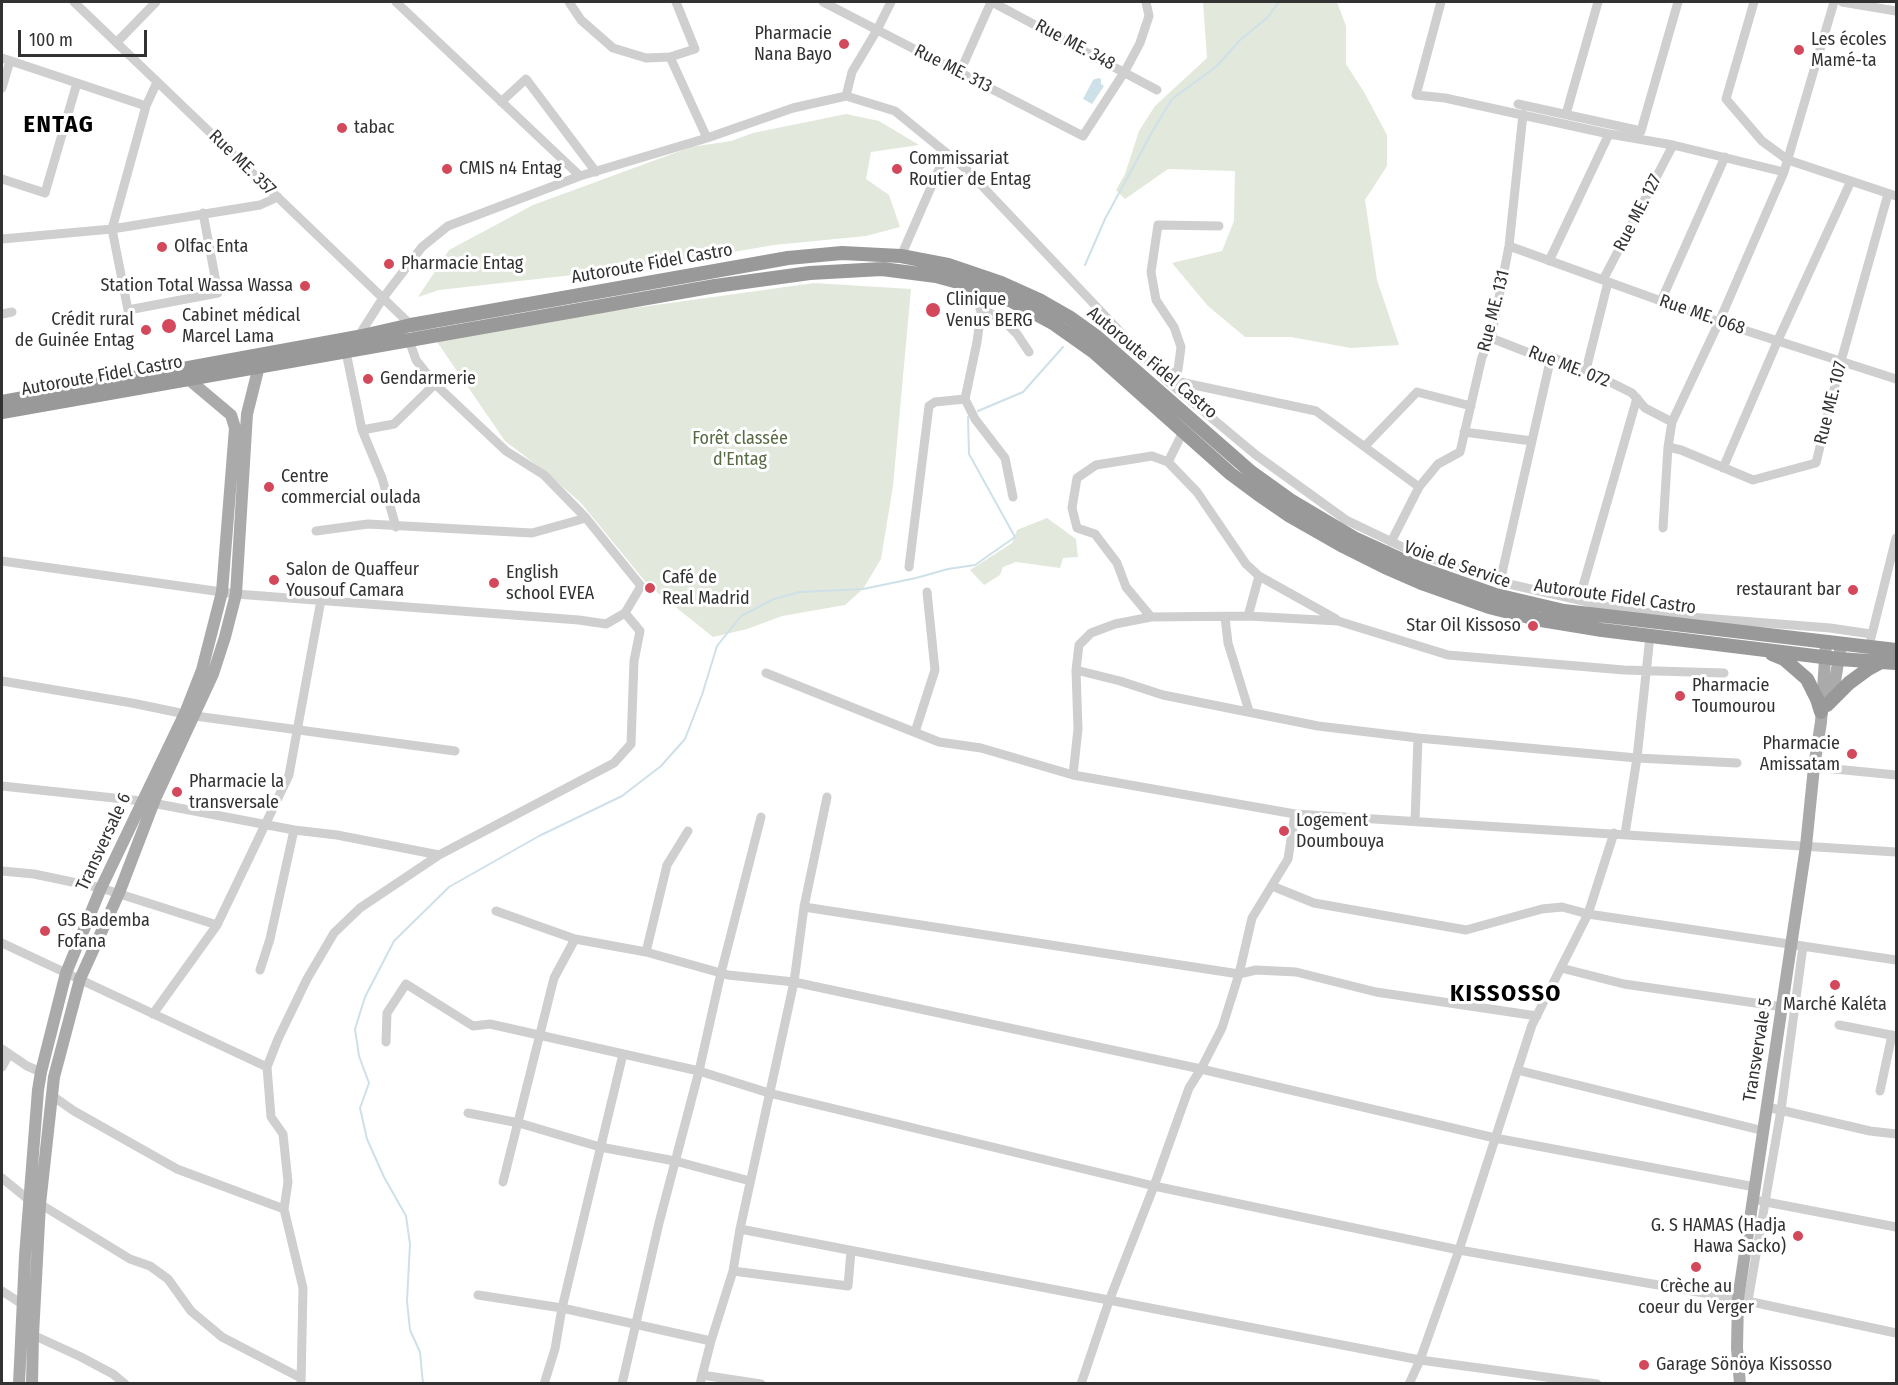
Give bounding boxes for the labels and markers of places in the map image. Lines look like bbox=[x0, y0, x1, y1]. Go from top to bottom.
place label: Pharmacie Nana Bayo bbox=[754, 23, 832, 66]
place label: Les écoles Mamé-ta bbox=[1811, 29, 1886, 72]
marker: Pharmacie Nana Bayo bbox=[837, 37, 851, 51]
marker: Les écoles Mamé-ta bbox=[1792, 43, 1806, 57]
place label: tabac bbox=[354, 117, 395, 139]
marker: tabac bbox=[335, 121, 349, 135]
place label: Commissariat Routier de Entag bbox=[909, 148, 1031, 190]
place label: CMIS n4 Entag bbox=[459, 158, 562, 180]
marker: CMIS n4 Entag bbox=[440, 162, 454, 176]
marker: Commissariat Routier de Entag bbox=[890, 162, 904, 176]
place label: Olfac Enta bbox=[174, 236, 248, 258]
marker: Olfac Enta bbox=[155, 240, 169, 254]
place label: Pharmacie Entag bbox=[401, 253, 523, 275]
marker: Pharmacie Entag bbox=[382, 257, 396, 271]
place label: Station Total Wassa Wassa bbox=[100, 275, 293, 297]
marker: Station Total Wassa Wassa bbox=[298, 279, 312, 293]
place label: Clinique Venus BERG bbox=[946, 289, 1033, 332]
marker: Clinique Venus BERG bbox=[924, 301, 942, 319]
place label: Cabinet médical Marcel Lama bbox=[182, 305, 300, 348]
place label: Crédit rural de Guinée Entag bbox=[15, 309, 134, 352]
marker: Cabinet médical Marcel Lama bbox=[160, 317, 178, 335]
marker: Crédit rural de Guinée Entag bbox=[139, 323, 153, 337]
place label: Gendarmerie bbox=[380, 368, 476, 390]
marker: Gendarmerie bbox=[361, 372, 375, 386]
place label: Centre commercial oulada bbox=[281, 466, 421, 508]
marker: Centre commercial oulada bbox=[262, 480, 276, 494]
place label: Salon de Quaffeur Yousouf Camara bbox=[286, 559, 419, 602]
place label: English school EVEA bbox=[506, 562, 594, 604]
place label: Café de Real Madrid bbox=[662, 567, 750, 610]
marker: Salon de Quaffeur Yousouf Camara bbox=[267, 573, 281, 587]
marker: English school EVEA bbox=[487, 576, 501, 590]
place label: restaurant bar bbox=[1736, 579, 1841, 601]
marker: Café de Real Madrid bbox=[643, 581, 657, 595]
marker: restaurant bar bbox=[1846, 583, 1860, 597]
place label: Star Oil Kissoso bbox=[1406, 615, 1521, 637]
marker: Star Oil Kissoso bbox=[1526, 619, 1540, 633]
place label: Pharmacie Toumourou bbox=[1692, 675, 1776, 718]
marker: Pharmacie Toumourou bbox=[1673, 689, 1687, 703]
place label: Pharmacie Amissatam bbox=[1760, 733, 1840, 776]
marker: Pharmacie Amissatam bbox=[1845, 747, 1859, 761]
place label: Pharmacie la transversale bbox=[189, 771, 284, 814]
marker: Pharmacie la transversale bbox=[170, 785, 184, 799]
place label: Logement Doumbouya bbox=[1296, 810, 1384, 852]
marker: Logement Doumbouya bbox=[1277, 824, 1291, 838]
place label: GS Bademba Fofana bbox=[57, 910, 150, 952]
marker: GS Bademba Fofana bbox=[38, 924, 52, 938]
marker: Marché Kaléta bbox=[1828, 978, 1842, 992]
place label: Marché Kaléta bbox=[1783, 994, 1887, 1016]
place label: G. S HAMAS (Hadja Hawa Sacko) bbox=[1651, 1215, 1786, 1258]
marker: G. S HAMAS (Hadja Hawa Sacko) bbox=[1791, 1229, 1805, 1243]
marker: Crèche au coeur du Verger bbox=[1689, 1260, 1703, 1274]
place label: Crèche au coeur du Verger bbox=[1638, 1276, 1754, 1318]
place label: Garage Sönöya Kissosso bbox=[1656, 1354, 1832, 1376]
marker: Garage Sönöya Kissosso bbox=[1637, 1358, 1651, 1372]

